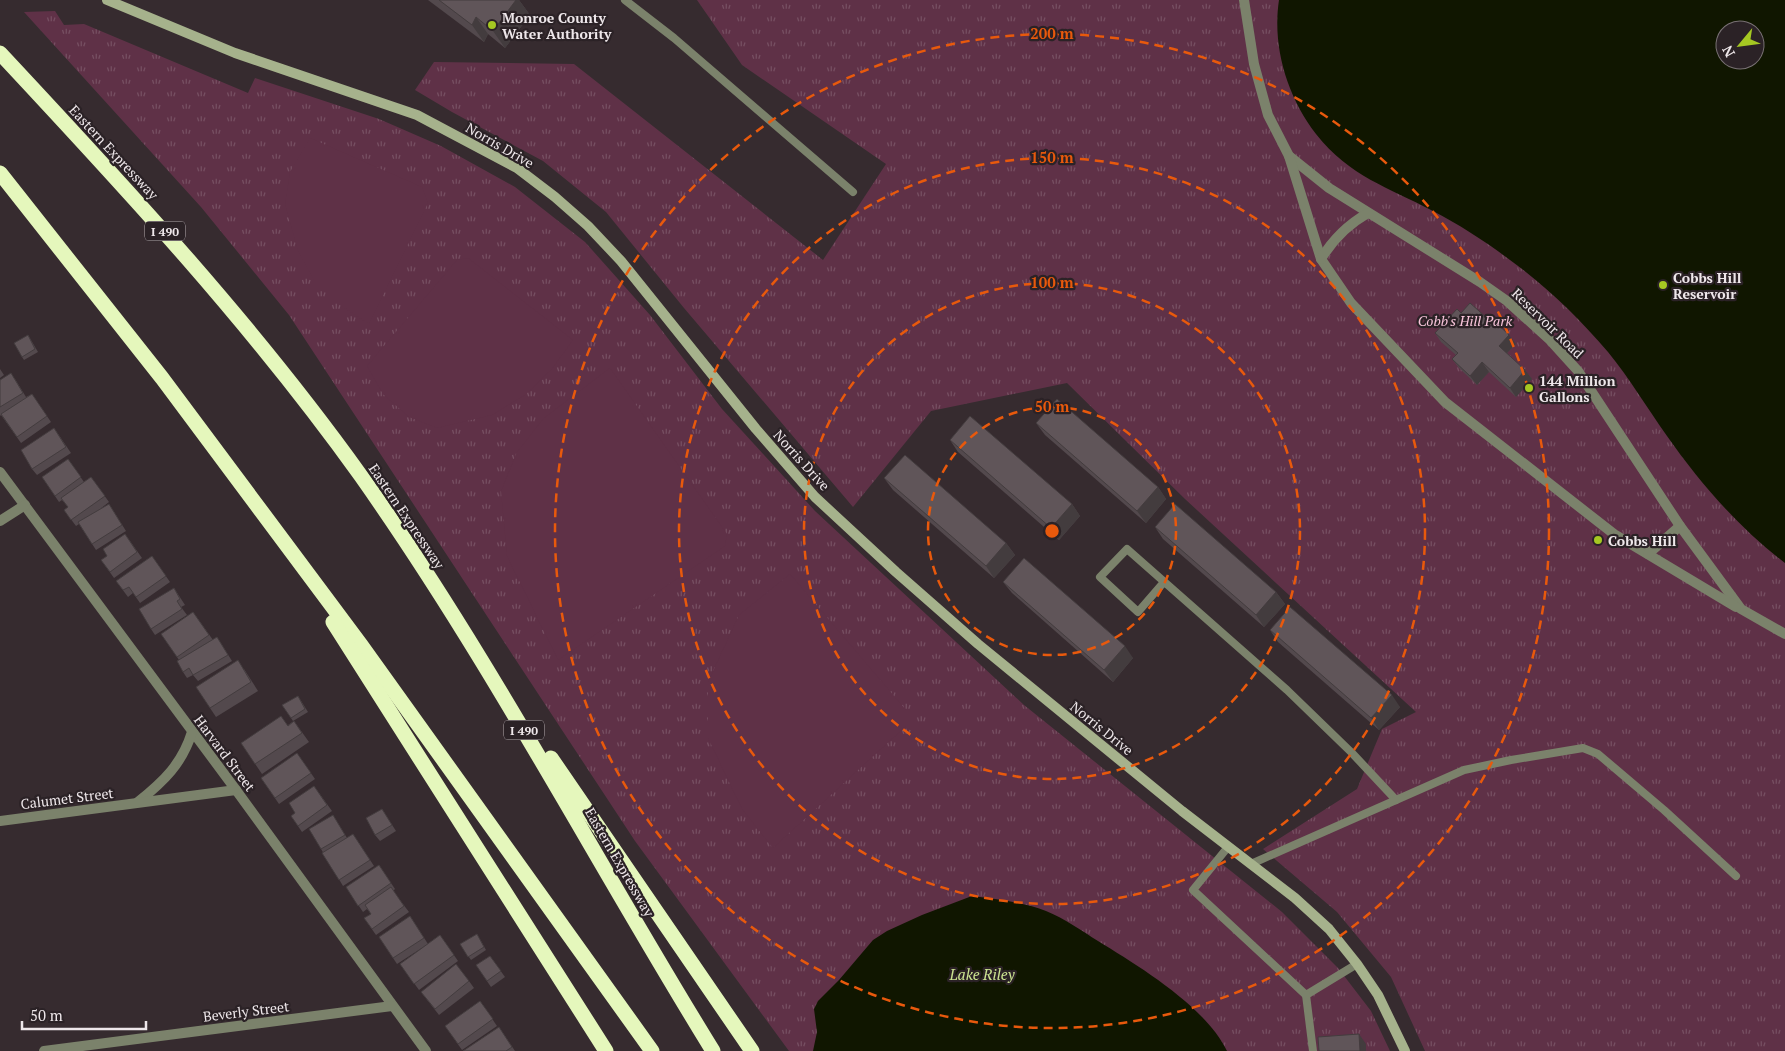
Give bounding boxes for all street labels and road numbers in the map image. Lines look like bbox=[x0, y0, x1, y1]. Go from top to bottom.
street label: Eastern Expressway bbox=[65, 101, 163, 204]
street label: Norris Drive bbox=[462, 118, 538, 172]
road number: I 490 bbox=[145, 222, 185, 240]
street label: Reservoir Road bbox=[1508, 284, 1588, 362]
street label: Norris Drive bbox=[770, 425, 834, 495]
street label: Eastern Expressway bbox=[365, 460, 450, 573]
street label: Norris Drive bbox=[1067, 697, 1137, 759]
street label: Harvard Street bbox=[190, 711, 260, 796]
road number: I 490 bbox=[504, 720, 544, 740]
street label: Calumet Street bbox=[19, 783, 115, 813]
street label: Eastern Expressway bbox=[581, 804, 659, 921]
street label: Beverly Street bbox=[202, 996, 291, 1026]

